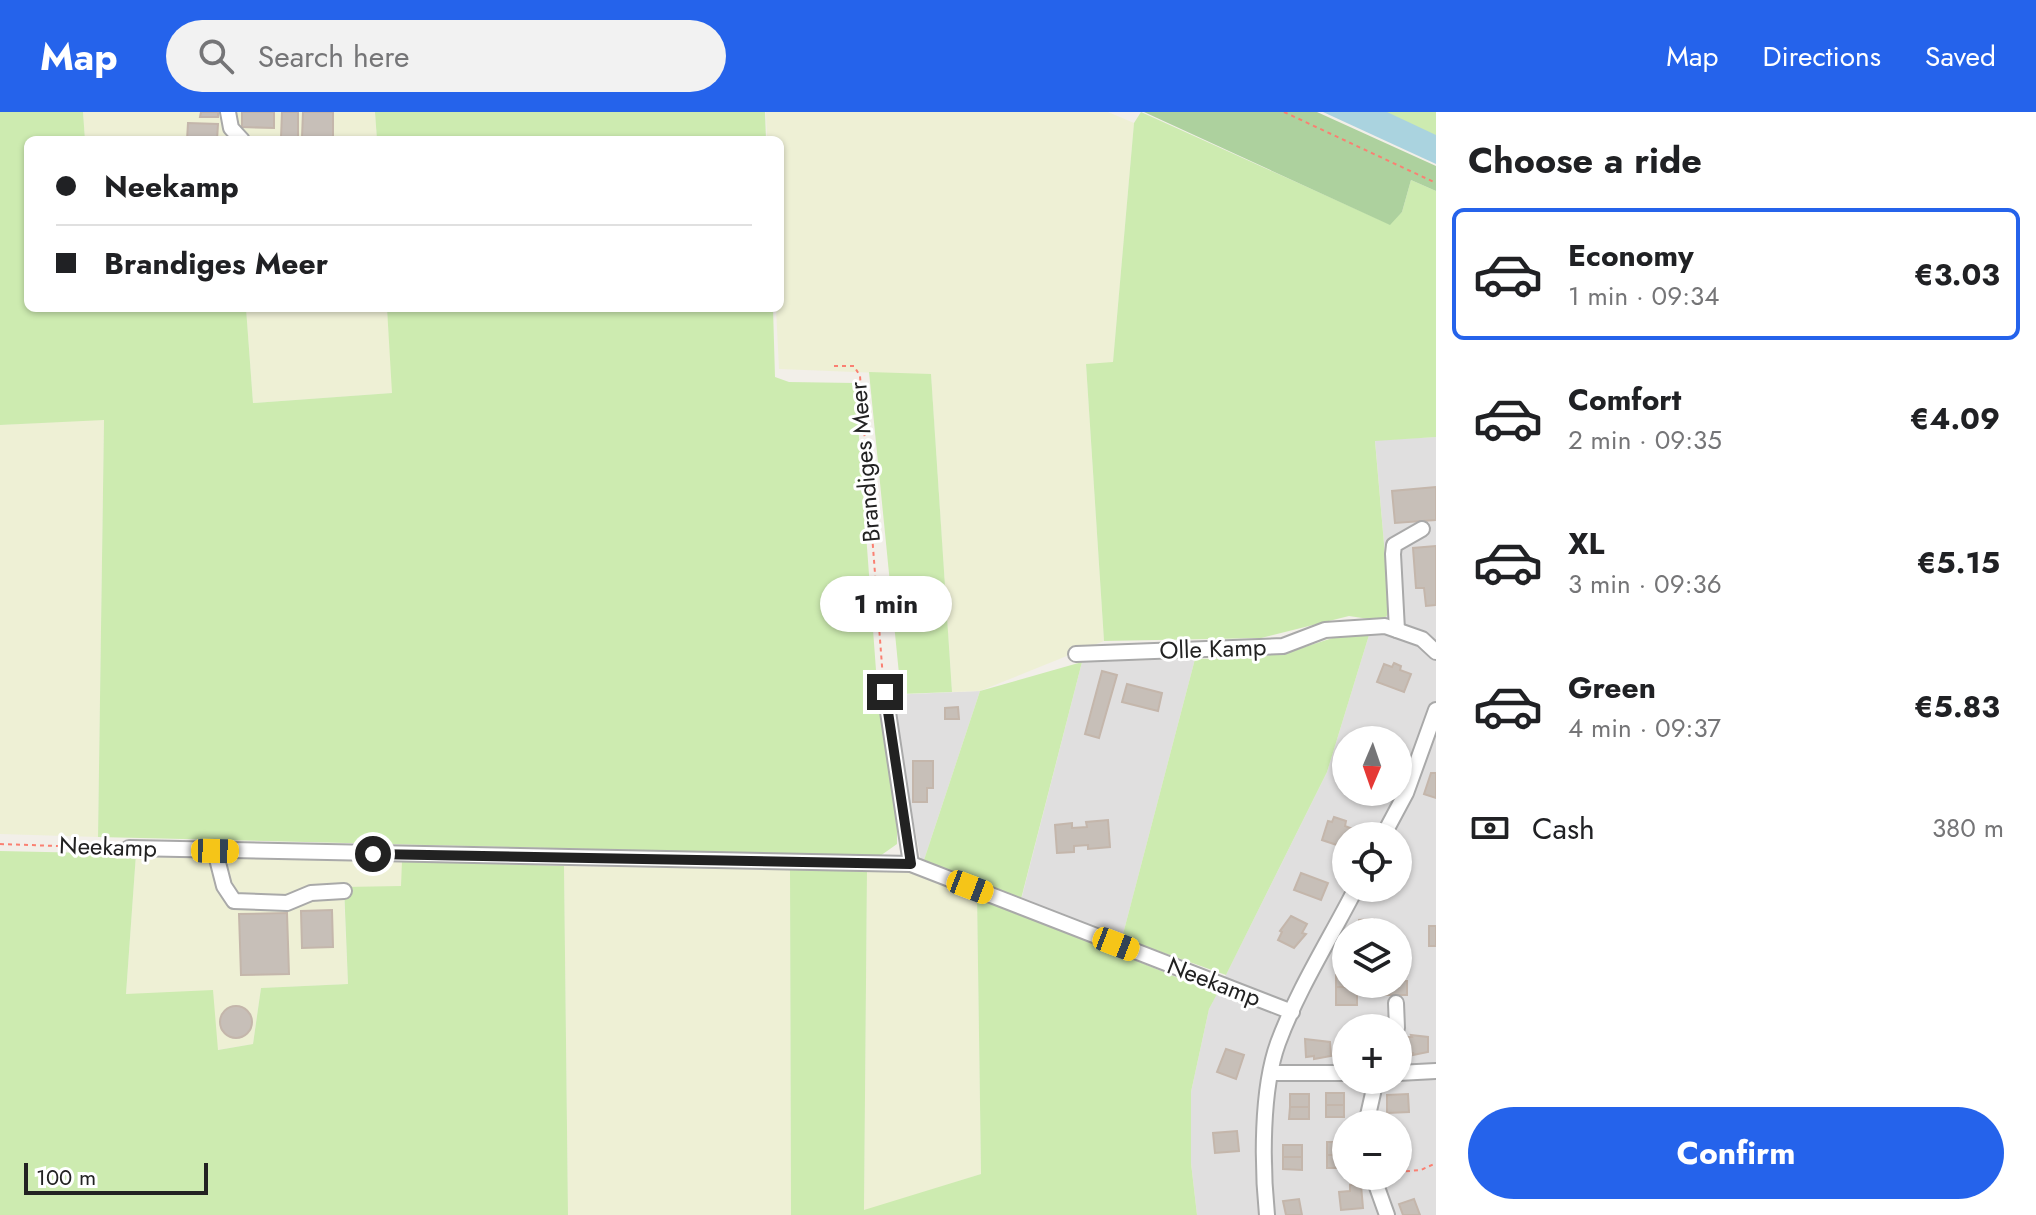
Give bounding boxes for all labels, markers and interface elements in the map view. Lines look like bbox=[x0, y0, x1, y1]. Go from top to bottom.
search box bbox=[166, 20, 726, 92]
text: Map bbox=[40, 29, 118, 84]
icon: search bbox=[194, 34, 238, 78]
text: Search here bbox=[258, 35, 410, 78]
text: Map bbox=[1666, 36, 1718, 77]
text: Directions bbox=[1762, 36, 1881, 77]
text: Saved bbox=[1925, 36, 1996, 77]
text: Choose a ride bbox=[1468, 134, 1702, 186]
text: Neekamp bbox=[104, 165, 239, 208]
text: Economy bbox=[1568, 234, 1694, 277]
icon: car bbox=[1472, 238, 1544, 310]
text: Brandiges Meer bbox=[104, 242, 328, 285]
text: €3.03 bbox=[1914, 253, 2000, 296]
text: 1 min · 09:34 bbox=[1568, 277, 1719, 315]
text: Comfort bbox=[1568, 378, 1681, 421]
street label: Brandiges Meer bbox=[840, 380, 889, 544]
icon: car bbox=[1472, 382, 1544, 454]
text: €4.09 bbox=[1910, 397, 2000, 440]
text: 2 min · 09:35 bbox=[1568, 421, 1722, 459]
text: XL bbox=[1568, 522, 1604, 565]
icon: car bbox=[1472, 526, 1544, 598]
text: €5.15 bbox=[1917, 541, 2000, 584]
text: 3 min · 09:36 bbox=[1568, 565, 1722, 603]
callout: 1 min bbox=[819, 576, 951, 632]
text: 1 min bbox=[854, 585, 918, 623]
street label: Olle Kamp bbox=[1159, 629, 1267, 668]
text: Green bbox=[1568, 666, 1656, 709]
icon: car bbox=[1472, 670, 1544, 742]
route end bbox=[867, 674, 903, 710]
text: €5.83 bbox=[1914, 685, 2000, 728]
text: 4 min · 09:37 bbox=[1568, 709, 1721, 747]
north arrow bbox=[1332, 726, 1412, 806]
map controls bbox=[1332, 726, 1412, 1190]
icon: cash bbox=[1468, 806, 1512, 850]
text: Cash bbox=[1532, 807, 1595, 850]
text: 380 m bbox=[1932, 809, 2004, 847]
button: locate bbox=[1332, 822, 1412, 902]
street label: Neekamp bbox=[59, 827, 158, 866]
route start bbox=[355, 836, 391, 872]
car bbox=[191, 839, 239, 863]
car bbox=[943, 867, 997, 907]
button: layers bbox=[1332, 918, 1412, 998]
car bbox=[1089, 924, 1143, 964]
street label: Neekamp bbox=[1162, 948, 1266, 1015]
button: + bbox=[1332, 1014, 1412, 1094]
button: Confirm bbox=[1468, 1107, 2004, 1199]
button: − bbox=[1332, 1110, 1412, 1190]
scale bar bbox=[24, 1159, 208, 1195]
text: 100 m bbox=[36, 1161, 96, 1193]

